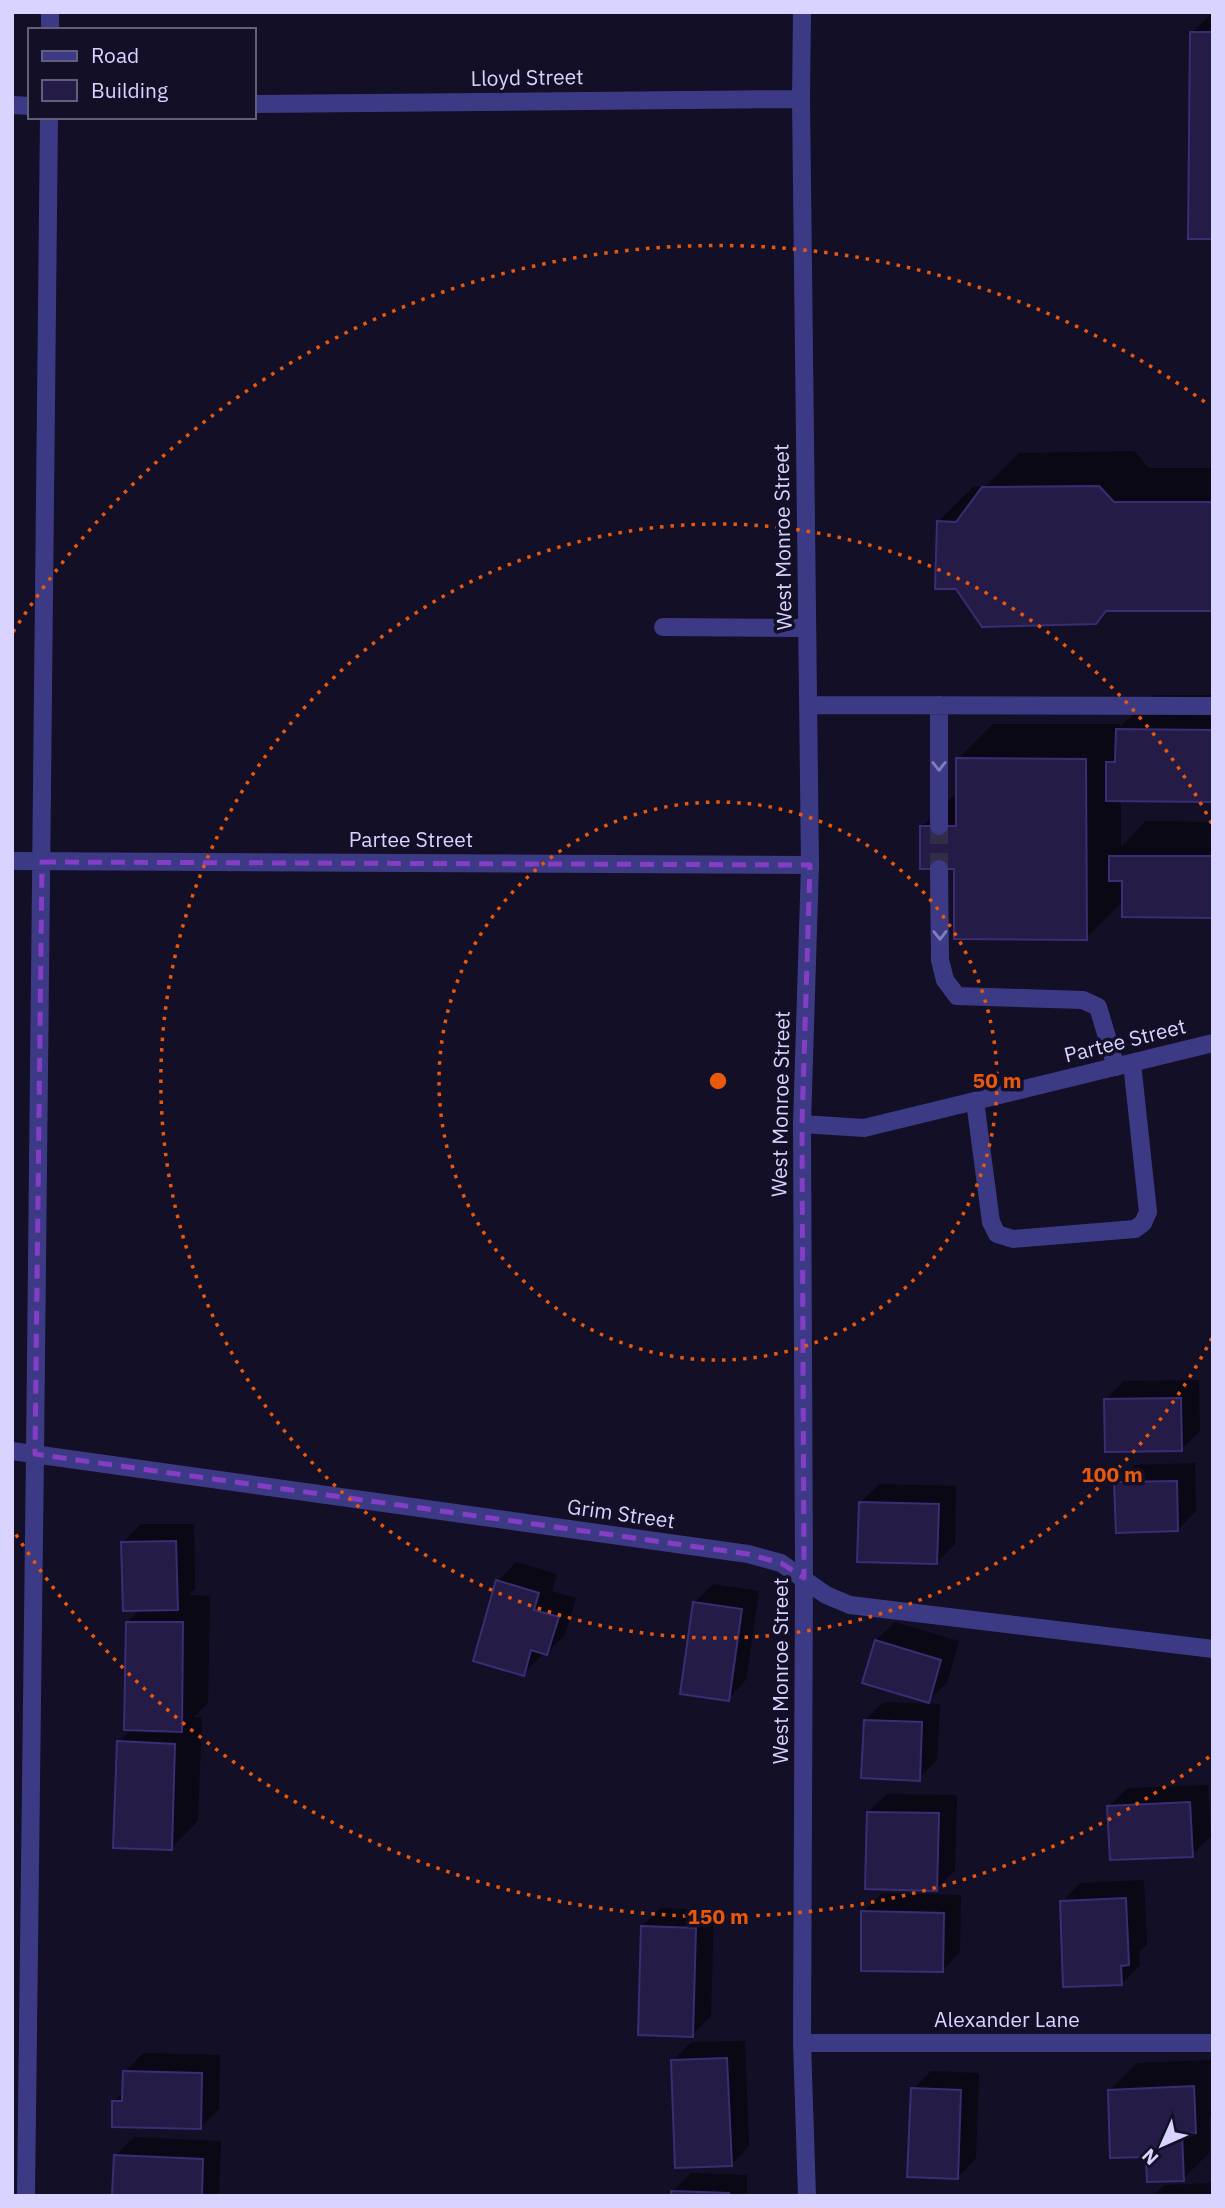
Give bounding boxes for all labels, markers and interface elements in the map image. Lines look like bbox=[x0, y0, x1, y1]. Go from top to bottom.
legend bbox=[28, 28, 256, 119]
text: Road bbox=[91, 41, 139, 69]
street label: Lloyd Street bbox=[470, 62, 584, 92]
text: Building bbox=[91, 76, 168, 104]
street label: West Monroe Street bbox=[766, 444, 798, 631]
one-way arrow bbox=[931, 761, 947, 771]
street label: Partee Street bbox=[349, 825, 473, 853]
one-way arrow bbox=[932, 930, 948, 941]
street label: West Monroe Street bbox=[764, 1010, 796, 1197]
street label: Partee Street bbox=[1061, 1011, 1189, 1069]
text: 50 m bbox=[973, 1066, 1021, 1094]
centre of rings bbox=[706, 1069, 730, 1093]
text: 100 m bbox=[1081, 1460, 1143, 1488]
street label: Grim Street bbox=[565, 1492, 677, 1534]
street label: West Monroe Street bbox=[766, 1578, 794, 1764]
text: 150 m bbox=[687, 1902, 749, 1930]
street label: Alexander Lane bbox=[934, 2005, 1080, 2033]
north arrow bbox=[1127, 2110, 1197, 2180]
text: N bbox=[1137, 2144, 1163, 2170]

